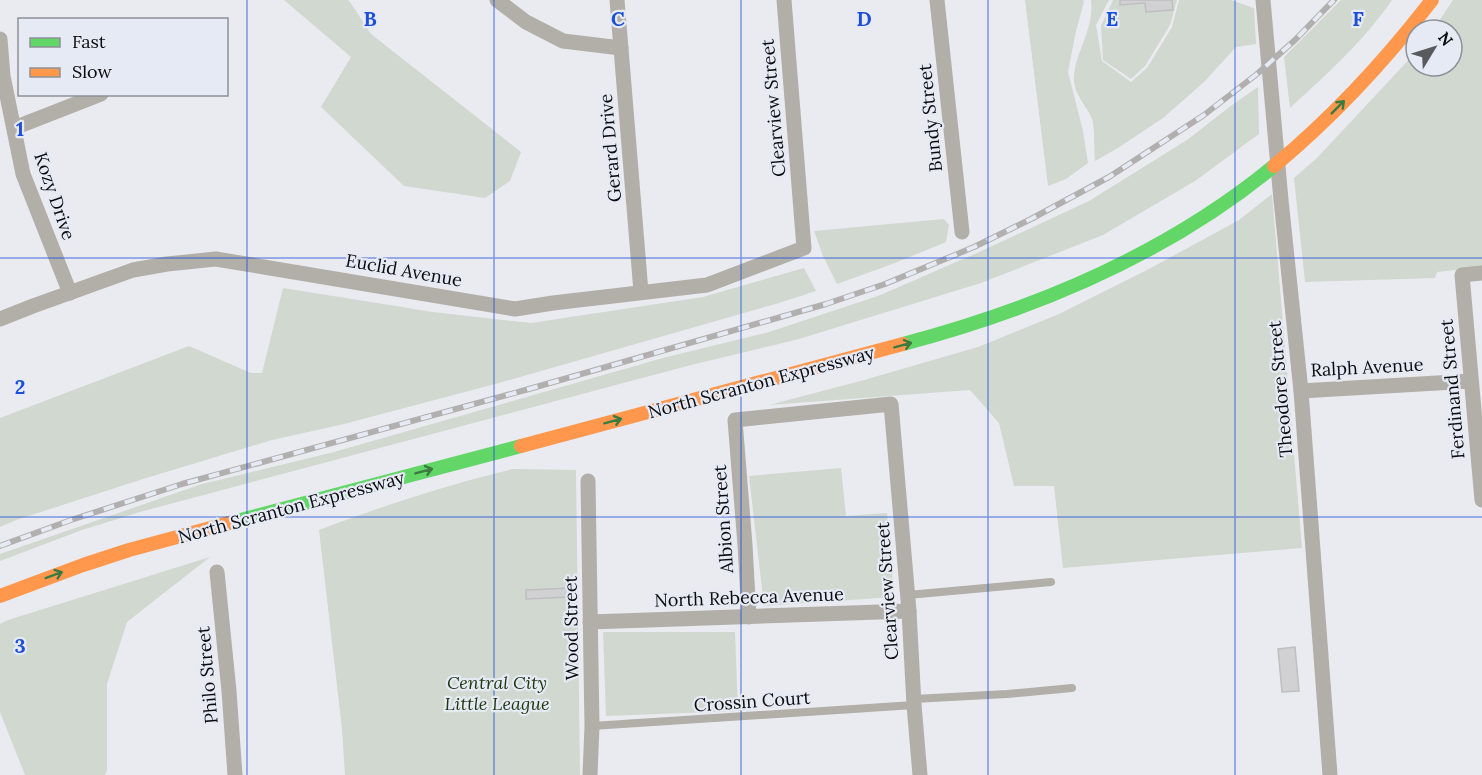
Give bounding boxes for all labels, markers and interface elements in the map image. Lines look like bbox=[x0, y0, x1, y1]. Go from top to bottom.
text: B bbox=[363, 6, 377, 31]
text: C bbox=[611, 6, 625, 31]
text: D bbox=[856, 6, 872, 31]
text: E bbox=[1106, 6, 1118, 31]
text: F bbox=[1352, 6, 1364, 31]
legend bbox=[18, 18, 228, 96]
north arrow bbox=[1404, 18, 1464, 78]
text: N bbox=[1434, 28, 1458, 50]
text: Fast bbox=[72, 30, 106, 53]
street label: Clearview Street bbox=[756, 38, 790, 178]
text: Slow bbox=[72, 60, 112, 83]
street label: Bundy Street bbox=[913, 63, 947, 173]
street label: Gerard Drive bbox=[594, 93, 626, 203]
one-way arrow bbox=[1331, 100, 1346, 115]
text: 1 bbox=[16, 116, 24, 141]
street label: Kozy Drive bbox=[29, 149, 81, 243]
street label: Euclid Avenue bbox=[344, 248, 464, 292]
street label: Ferdinand Street bbox=[1434, 318, 1470, 460]
street label: Theodore Street bbox=[1263, 320, 1297, 458]
one-way arrow bbox=[893, 338, 912, 350]
street label: North Scranton Expressway bbox=[645, 341, 877, 423]
street label: Ralph Avenue bbox=[1310, 353, 1424, 381]
text: 2 bbox=[15, 374, 25, 399]
one-way arrow bbox=[603, 415, 622, 427]
street label: Albion Street bbox=[708, 464, 738, 575]
one-way arrow bbox=[414, 465, 433, 477]
street label: North Scranton Expressway bbox=[175, 466, 407, 548]
street label: Clearview Street bbox=[871, 521, 903, 661]
one-way arrow bbox=[45, 568, 63, 579]
street label: Wood Street bbox=[559, 575, 583, 681]
street label: North Rebecca Avenue bbox=[654, 582, 844, 612]
street label: Philo Street bbox=[191, 625, 223, 725]
text: 3 bbox=[14, 633, 26, 658]
park label: Central City Little League bbox=[444, 671, 550, 715]
street label: Crossin Court bbox=[693, 685, 811, 717]

